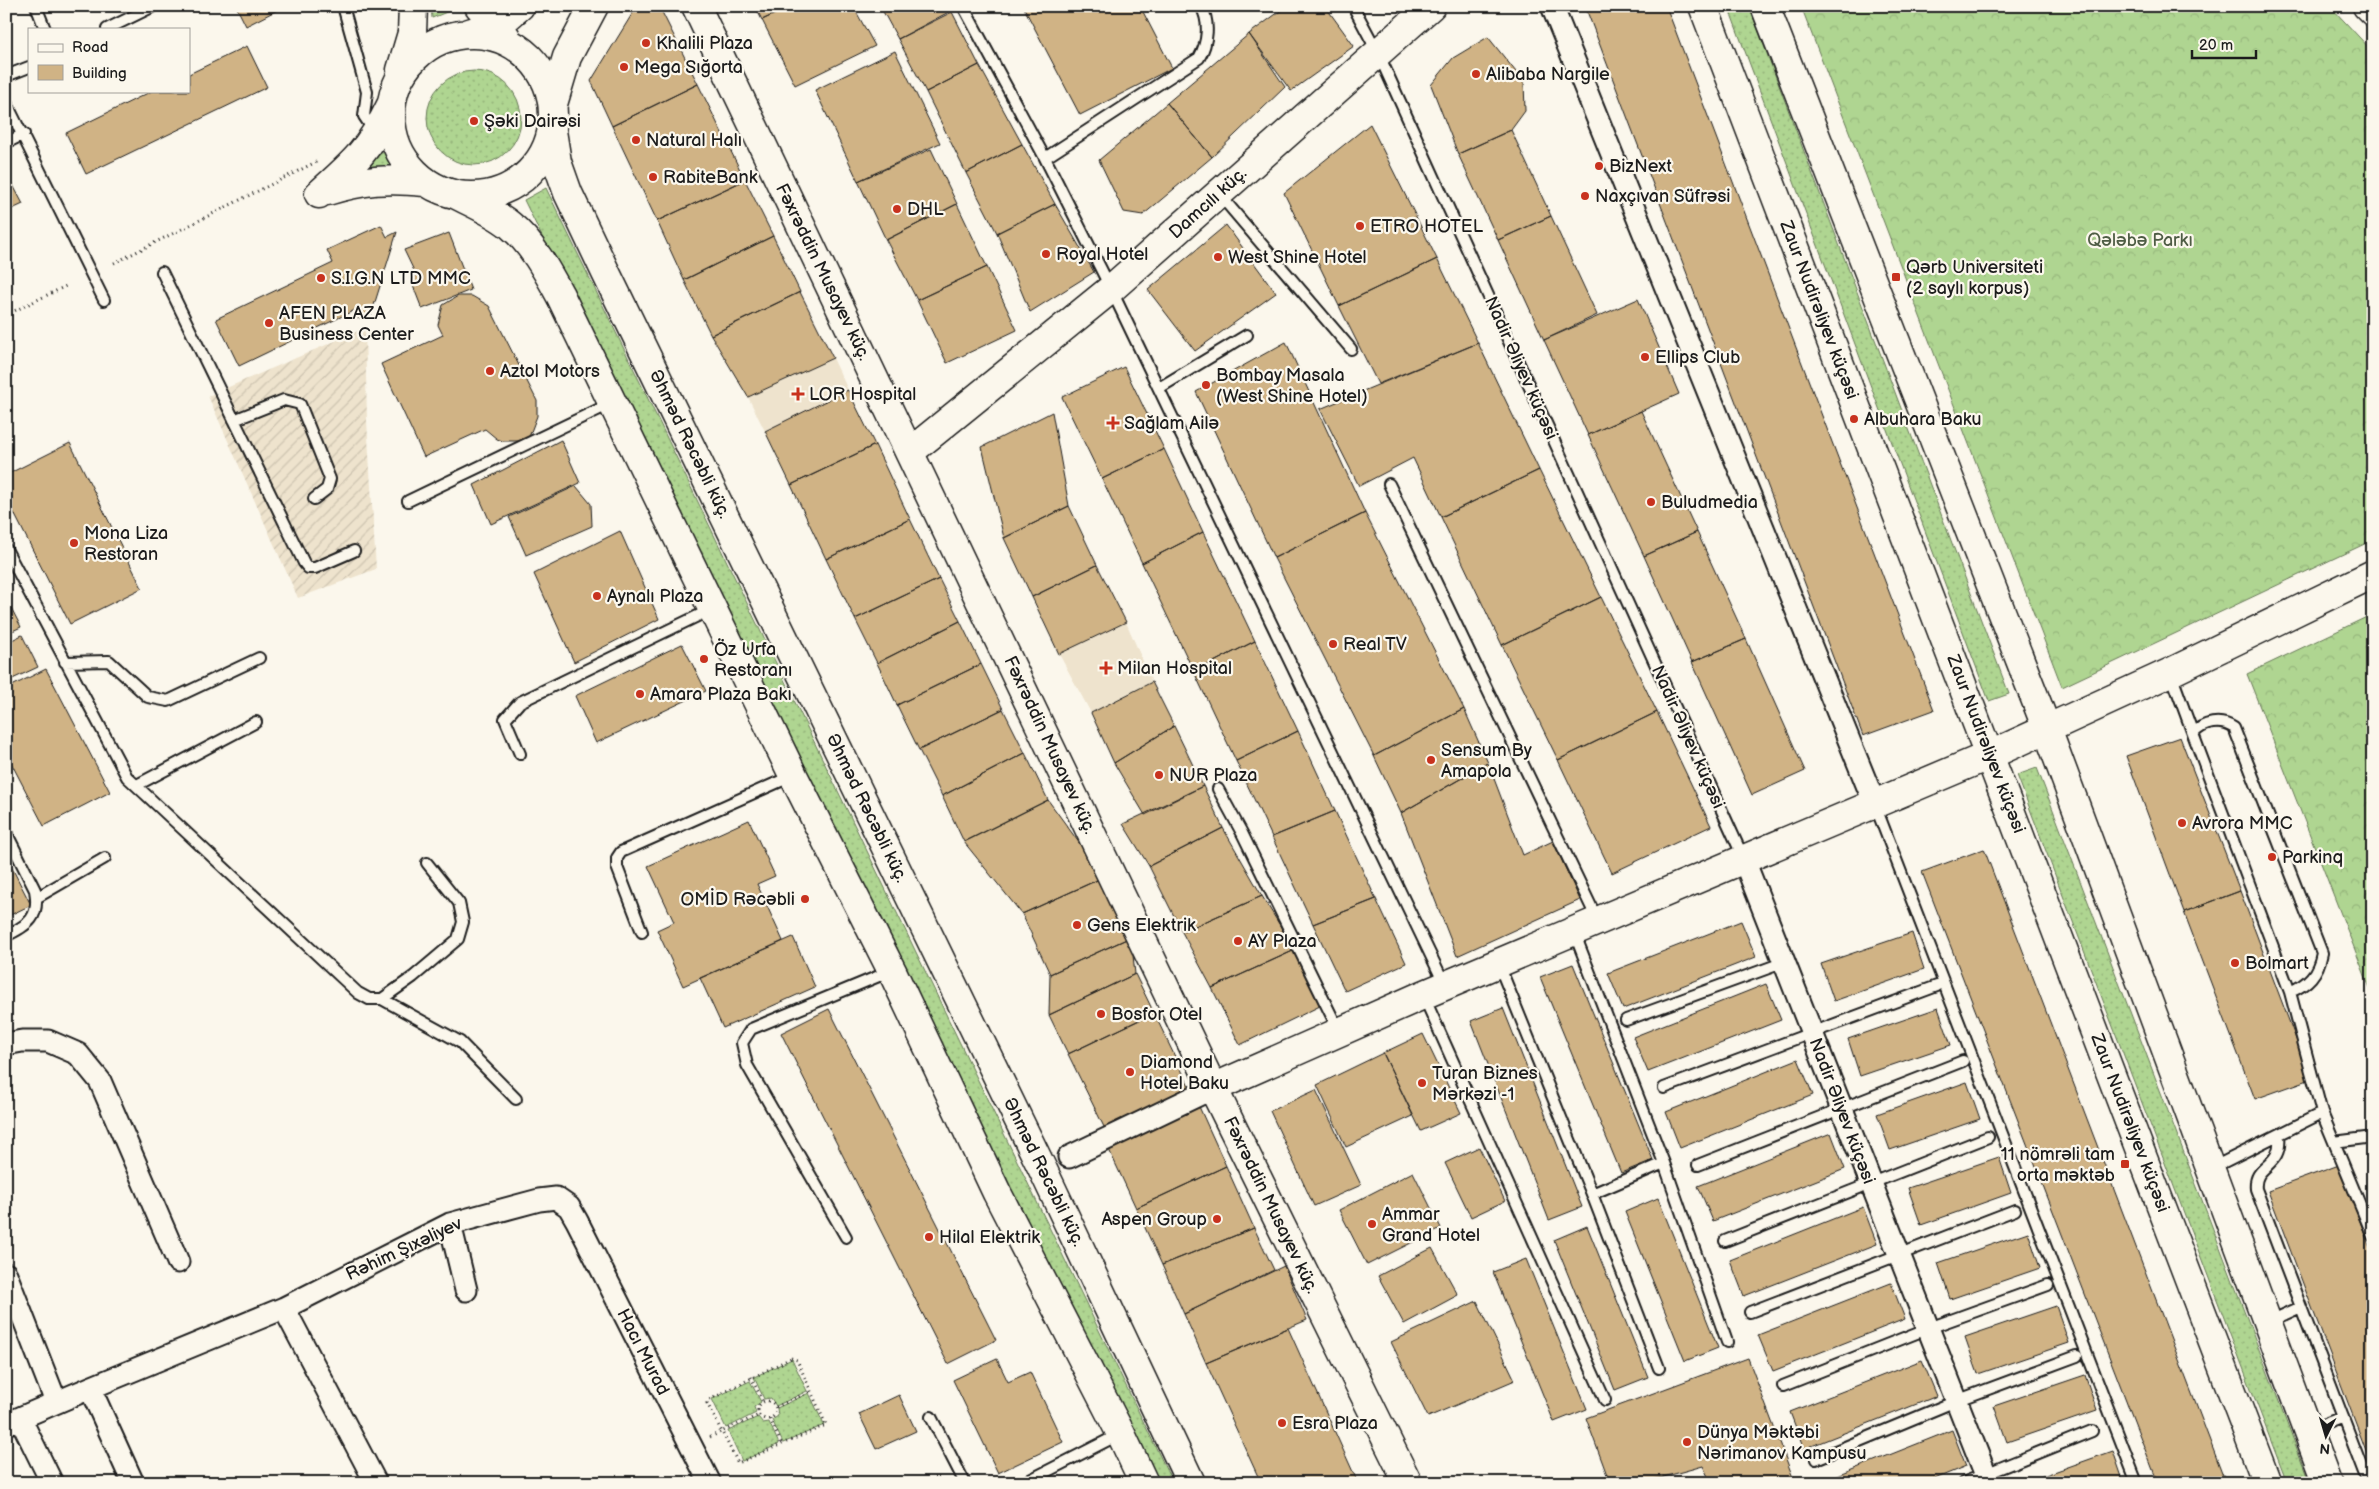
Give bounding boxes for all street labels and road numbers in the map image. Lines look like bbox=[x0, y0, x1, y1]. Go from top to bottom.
street label: Damcılı küç. bbox=[1165, 163, 1251, 243]
street label: Fəxrəddin Musayev küç. bbox=[771, 180, 875, 364]
street label: Zaur Nudirəliyev küçəsi bbox=[1775, 217, 1863, 402]
street label: Nadir Əliyev küçəsi bbox=[1480, 293, 1562, 443]
street label: Əhməd Rəcəbli küç. bbox=[645, 366, 735, 522]
street label: Zaur Nudirəliyev küçəsi bbox=[1942, 651, 2030, 836]
street label: Fəxrəddin Musayev küç. bbox=[999, 653, 1101, 837]
street label: Nadir Əliyev küçəsi bbox=[1647, 662, 1729, 812]
street label: Əhməd Rəcəbli küç. bbox=[822, 730, 912, 886]
street label: Zaur Nudirəliyev küçəsi bbox=[2086, 1030, 2174, 1215]
street label: Nadir Əliyev küçəsi bbox=[1805, 1035, 1879, 1187]
street label: Əhməd Rəcəbli küç. bbox=[999, 1094, 1089, 1250]
street label: Fəxrəddin Musayev küç. bbox=[1219, 1113, 1323, 1297]
street label: Rəhim Şıxəliyev bbox=[343, 1213, 466, 1285]
street label: Hacı Murad bbox=[612, 1305, 674, 1399]

